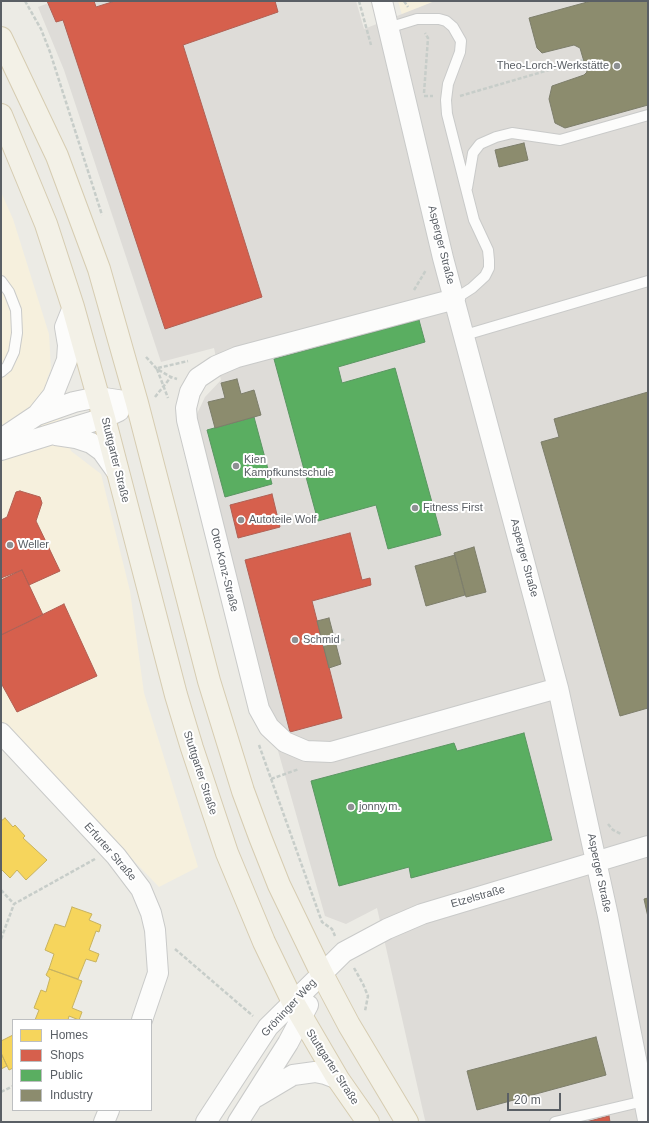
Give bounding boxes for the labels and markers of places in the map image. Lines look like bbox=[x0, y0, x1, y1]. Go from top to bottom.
place label: Theo-Lorch-Werkstätte bbox=[497, 59, 609, 73]
marker: Theo-Lorch-Werkstätte bbox=[612, 61, 622, 71]
place label: Kien Kampfkunstschule bbox=[244, 453, 334, 479]
marker: Kien Kampfkunstschule bbox=[231, 461, 241, 471]
place label: Fitness First bbox=[423, 501, 483, 515]
marker: Fitness First bbox=[410, 503, 420, 513]
place label: Autoteile Wolf bbox=[249, 513, 317, 527]
marker: Autoteile Wolf bbox=[236, 515, 246, 525]
place label: Weller bbox=[18, 538, 49, 552]
marker: Weller bbox=[5, 540, 15, 550]
place label: Schmid bbox=[303, 633, 340, 647]
marker: Schmid bbox=[290, 635, 300, 645]
place label: jonny m. bbox=[359, 800, 401, 814]
marker: jonny m. bbox=[346, 802, 356, 812]

